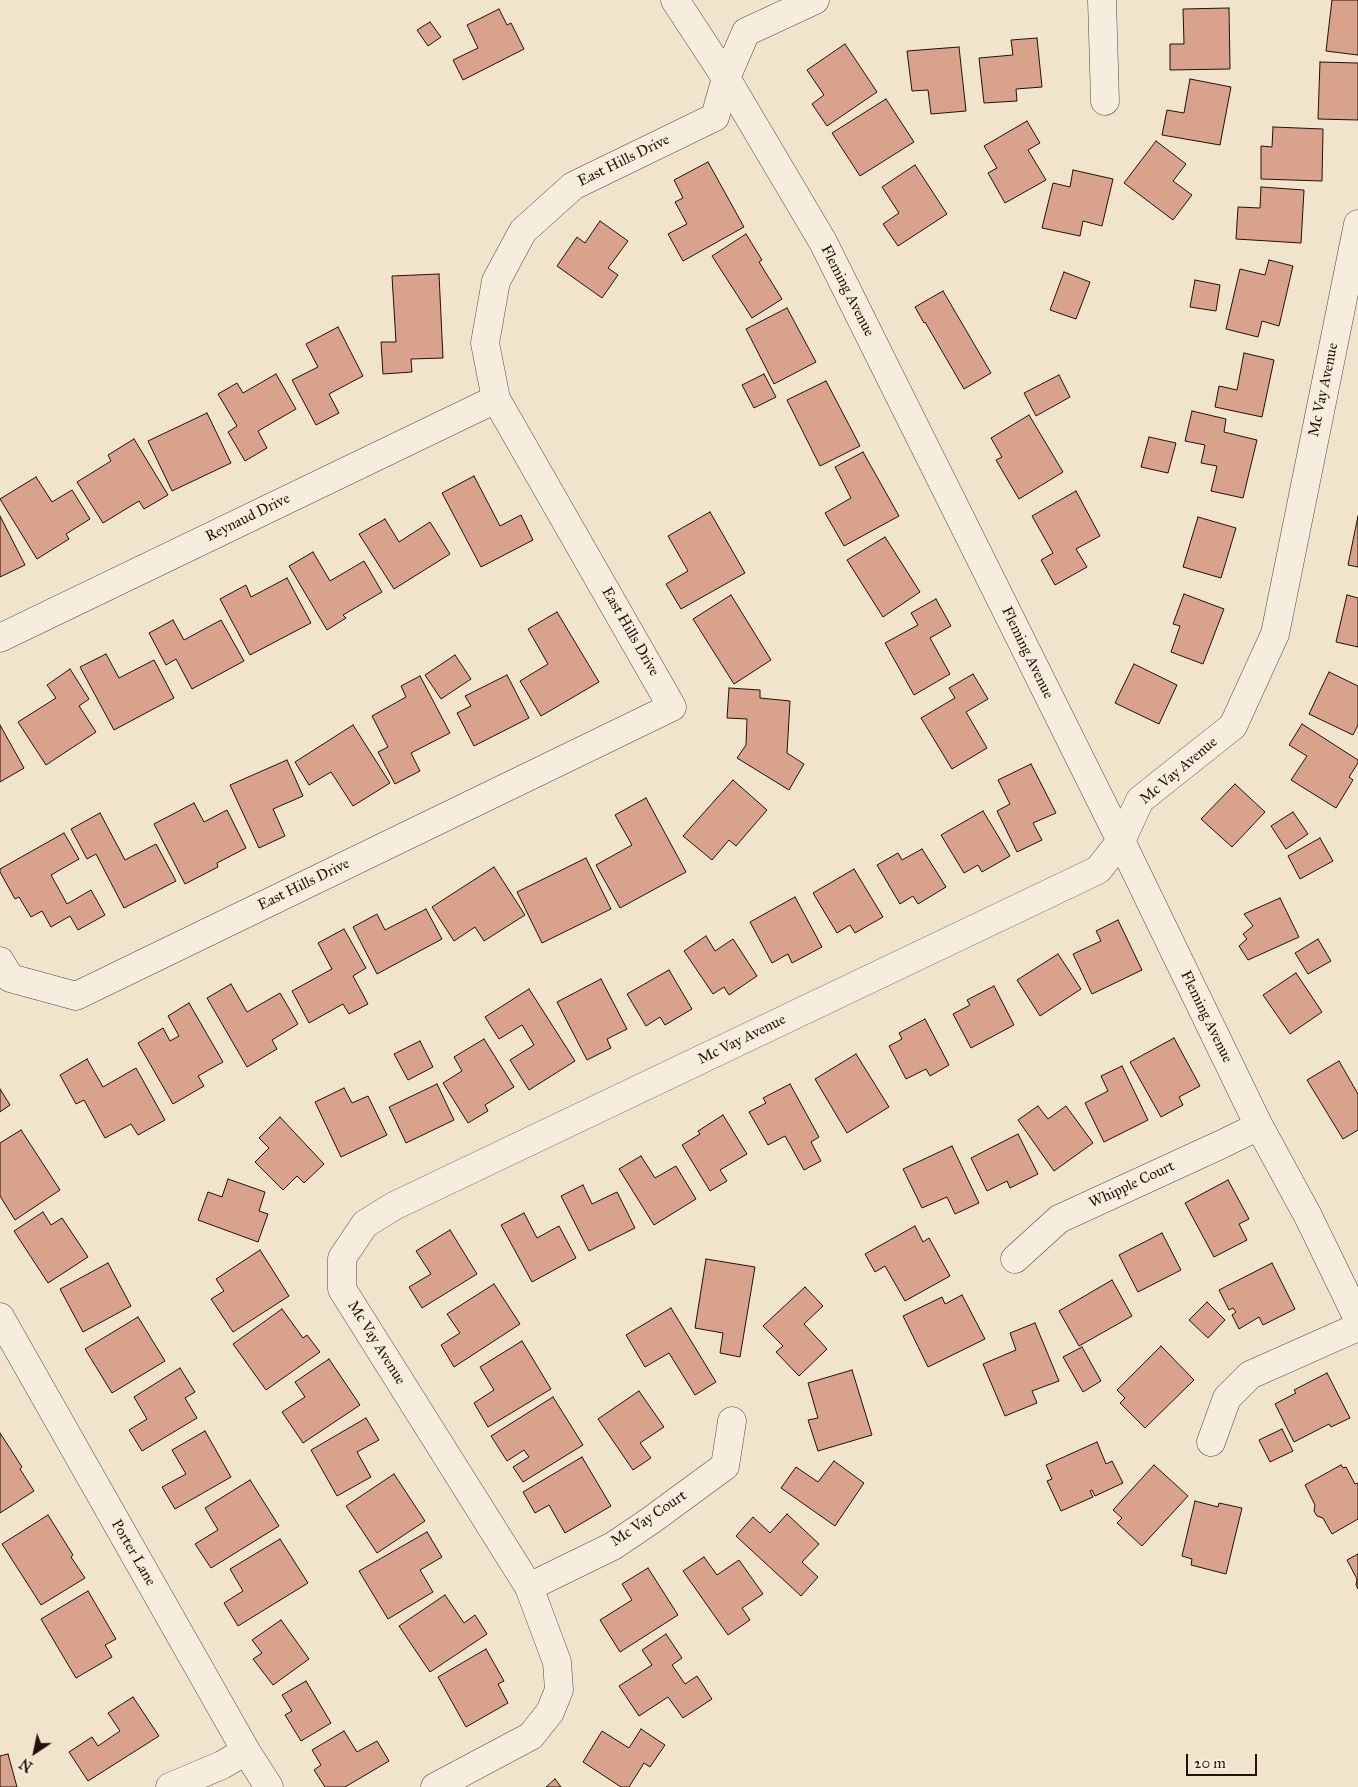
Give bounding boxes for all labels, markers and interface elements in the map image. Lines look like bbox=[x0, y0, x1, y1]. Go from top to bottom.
street label: East Hills Drive bbox=[575, 131, 673, 191]
street label: Fleming Avenue bbox=[816, 242, 878, 340]
street label: Mc Vay Avenue bbox=[1305, 341, 1343, 439]
street label: Reynaud Drive bbox=[203, 490, 293, 546]
street label: East Hills Drive bbox=[597, 584, 663, 680]
street label: Fleming Avenue bbox=[997, 604, 1057, 702]
street label: Mc Vay Avenue bbox=[1137, 733, 1221, 809]
street label: East Hills Drive bbox=[255, 855, 353, 915]
street label: Fleming Avenue bbox=[1176, 968, 1236, 1066]
street label: Mc Vay Avenue bbox=[695, 1011, 789, 1069]
street label: Whipple Court bbox=[1086, 1157, 1178, 1213]
street label: Mc Vay Avenue bbox=[343, 1298, 409, 1388]
street label: Mc Vay Court bbox=[608, 1487, 690, 1551]
street label: Porter Lane bbox=[107, 1517, 159, 1589]
north arrow bbox=[10, 1727, 60, 1777]
scale bar bbox=[1188, 1744, 1259, 1776]
text: N bbox=[17, 1754, 36, 1775]
text: 20 m bbox=[1194, 1754, 1226, 1772]

